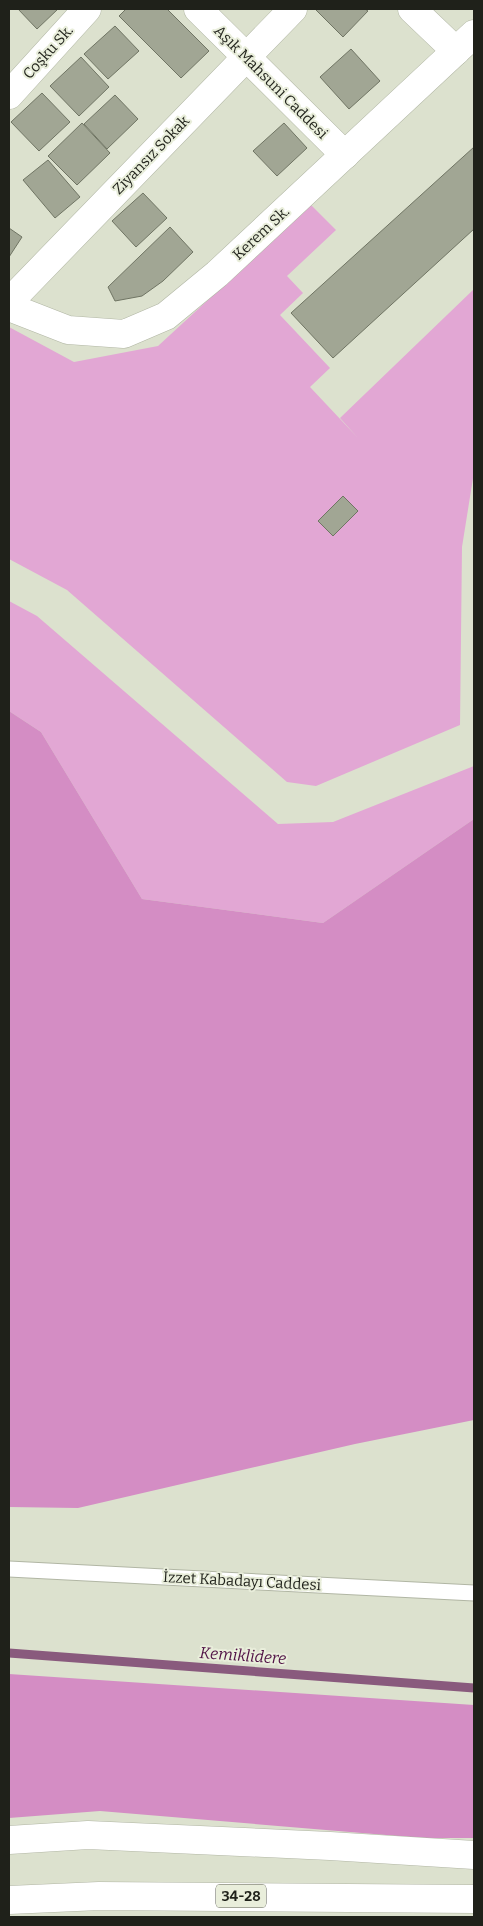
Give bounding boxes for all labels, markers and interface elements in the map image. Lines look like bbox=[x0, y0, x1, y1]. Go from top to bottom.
street label: Coşku Sk. bbox=[19, 21, 77, 83]
street label: Aşık Mahsuni Caddesi bbox=[211, 22, 332, 143]
street label: Ziyansız Sokak bbox=[109, 111, 193, 198]
street label: Kerem Sk. bbox=[229, 202, 293, 264]
street label: İzzet Kabadayı Caddesi bbox=[162, 1568, 322, 1594]
water label: Kemiklidere bbox=[199, 1643, 287, 1668]
road number: 34-28 bbox=[216, 1884, 266, 1908]

